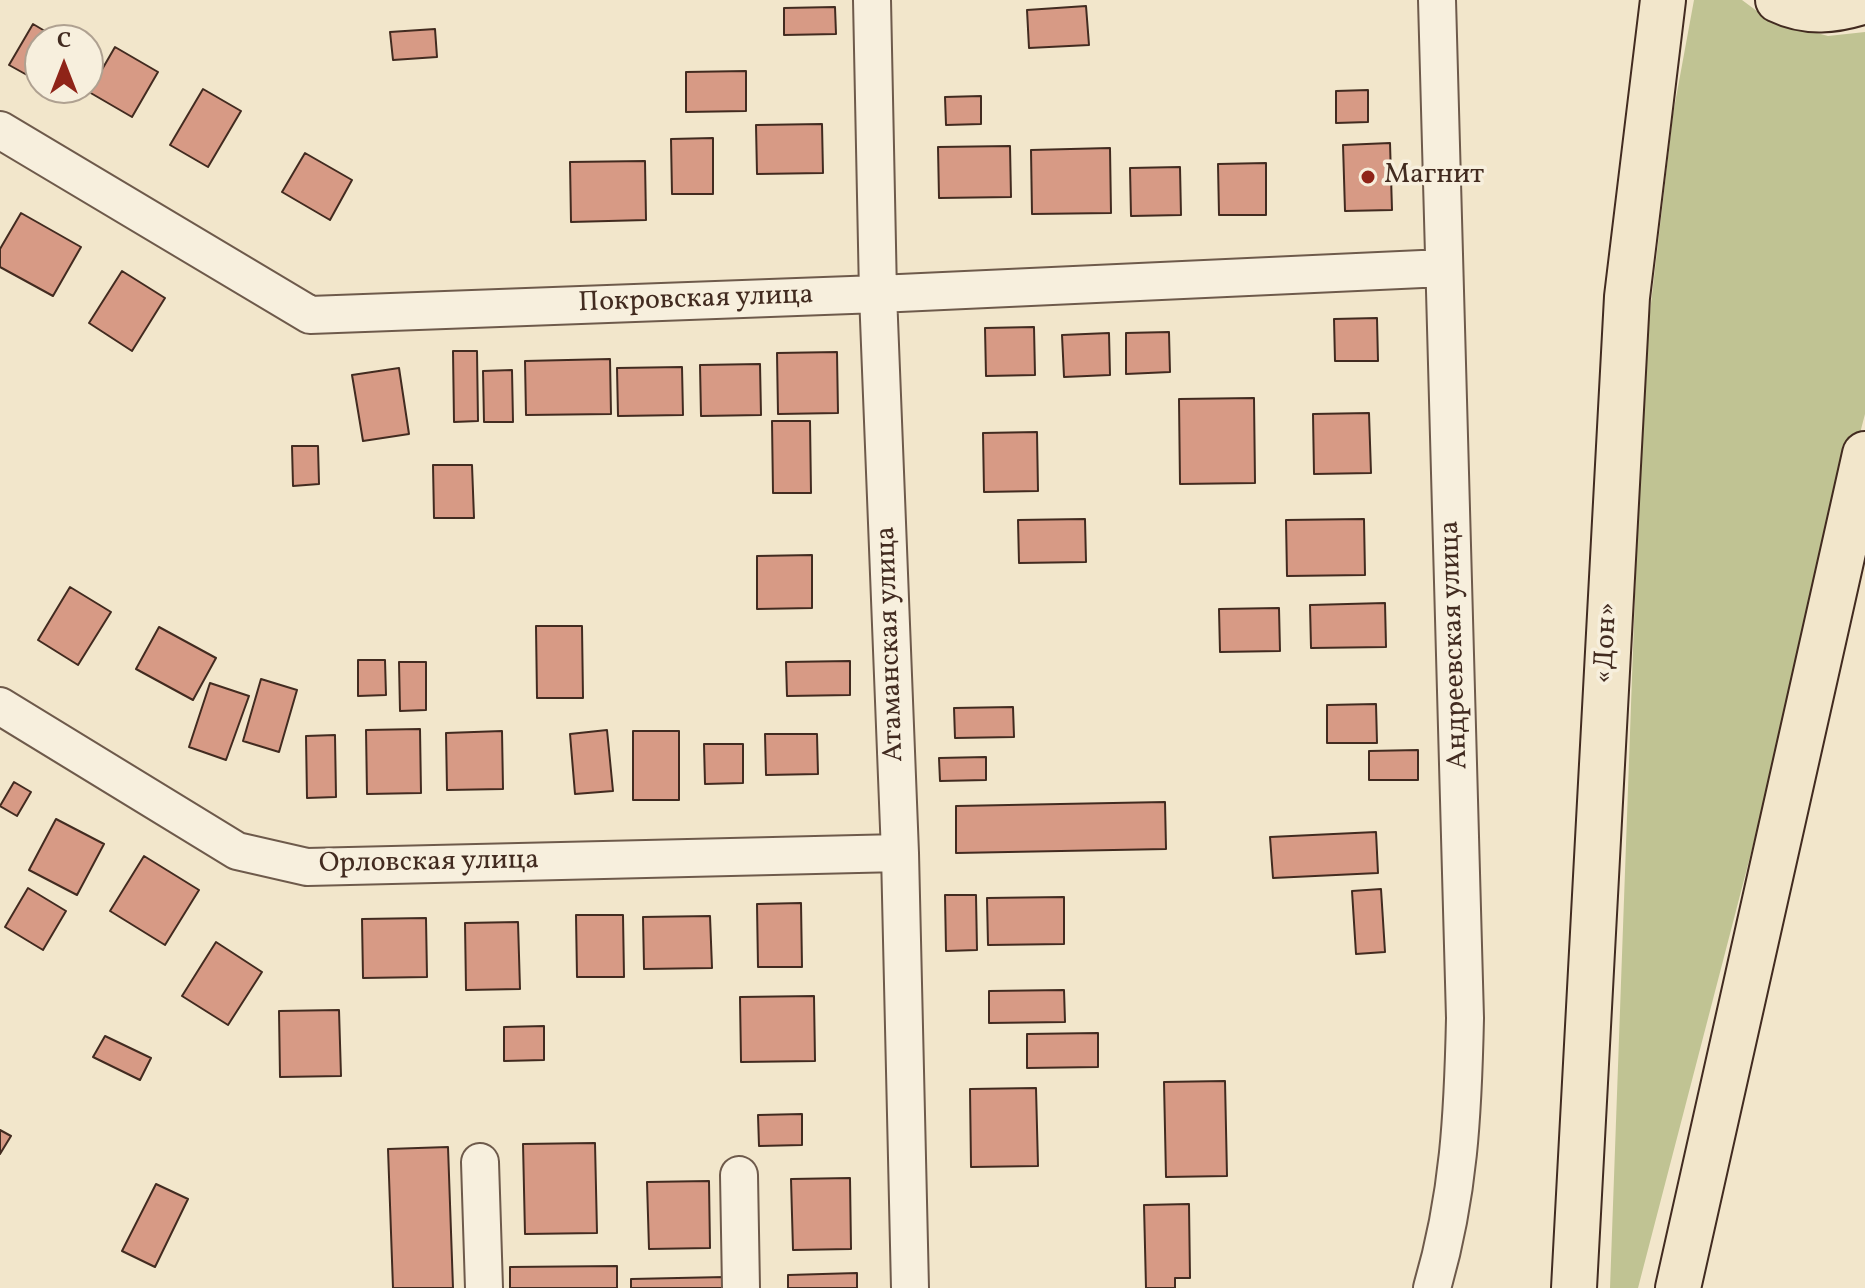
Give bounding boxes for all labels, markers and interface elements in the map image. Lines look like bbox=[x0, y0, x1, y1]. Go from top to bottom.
north arrow bbox=[24, 24, 104, 104]
text: С bbox=[57, 26, 71, 57]
place label: Магнит bbox=[1384, 160, 1484, 194]
marker: Магнит bbox=[1359, 168, 1377, 186]
street label: Покровская улица bbox=[578, 280, 814, 322]
street label: Андреевская улица bbox=[1435, 520, 1477, 770]
street label: Атаманская улица bbox=[871, 526, 913, 762]
street label: «Дон» bbox=[1589, 602, 1627, 684]
street label: Орловская улица bbox=[319, 845, 539, 883]

